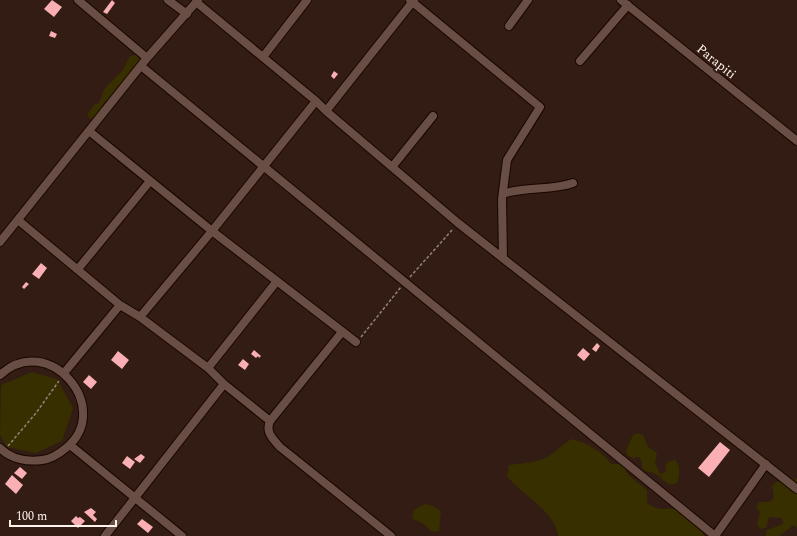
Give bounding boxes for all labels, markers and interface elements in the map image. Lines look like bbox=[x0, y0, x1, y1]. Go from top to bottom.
street label: Parapiti bbox=[692, 39, 741, 84]
scale bar bbox=[10, 502, 116, 528]
text: 100 m bbox=[16, 507, 47, 526]

